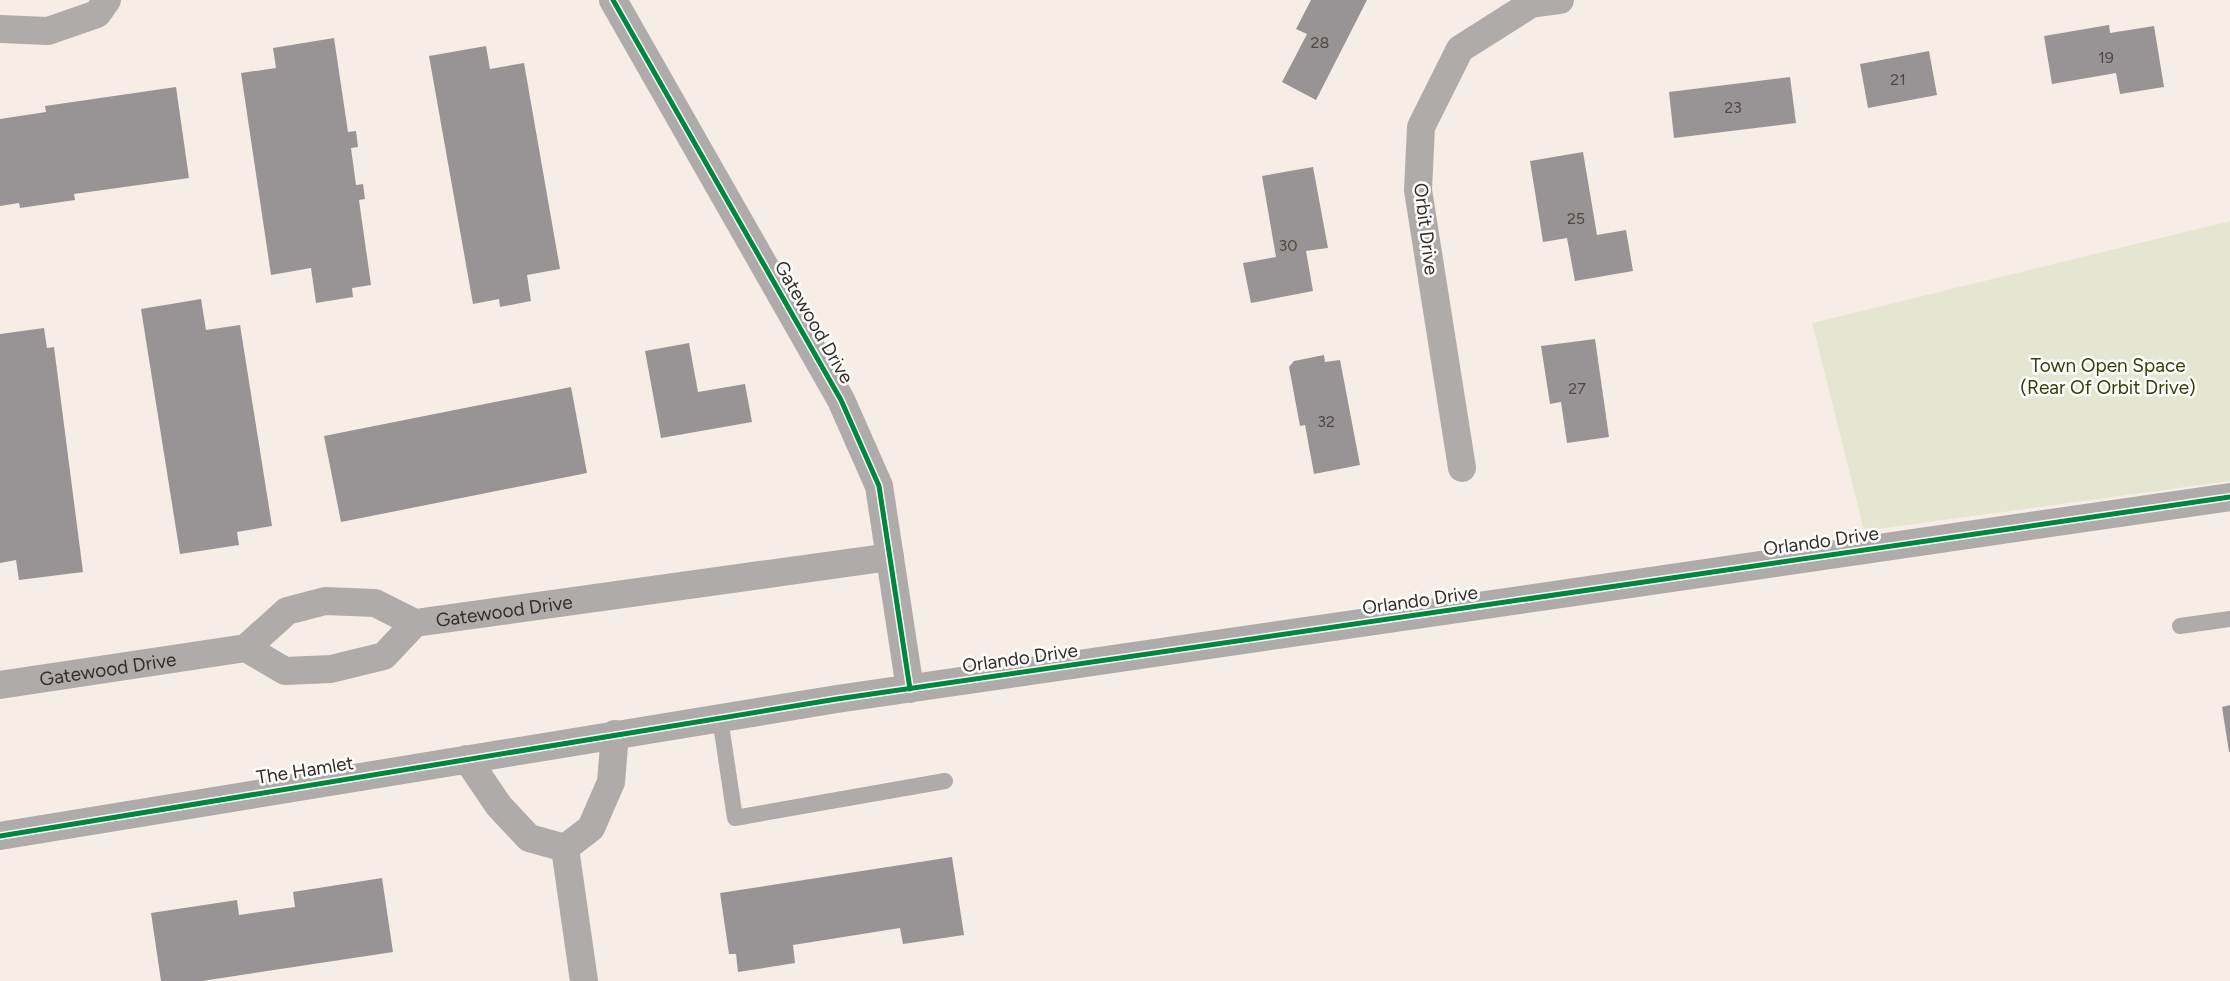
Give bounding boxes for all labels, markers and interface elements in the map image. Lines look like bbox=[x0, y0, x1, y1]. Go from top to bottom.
house number: 28 bbox=[1311, 33, 1329, 52]
house number: 19 bbox=[2098, 48, 2114, 67]
house number: 21 bbox=[1890, 70, 1906, 89]
house number: 23 bbox=[1724, 98, 1742, 117]
street label: Orbit Drive bbox=[1409, 182, 1443, 276]
house number: 25 bbox=[1567, 209, 1585, 228]
house number: 30 bbox=[1279, 236, 1297, 255]
street label: Gatewood Drive bbox=[770, 257, 858, 387]
park label: Town Open Space (Rear Of Orbit Drive) bbox=[2020, 354, 2196, 399]
house number: 27 bbox=[1568, 379, 1586, 398]
house number: 32 bbox=[1317, 412, 1335, 431]
street label: Orlando Drive bbox=[1762, 522, 1880, 560]
street label: Orlando Drive bbox=[1361, 581, 1479, 619]
street label: Gatewood Drive bbox=[434, 590, 574, 632]
street label: Orlando Drive bbox=[961, 639, 1079, 677]
street label: Gatewood Drive bbox=[38, 647, 178, 690]
street label: The Hamlet bbox=[255, 751, 355, 789]

